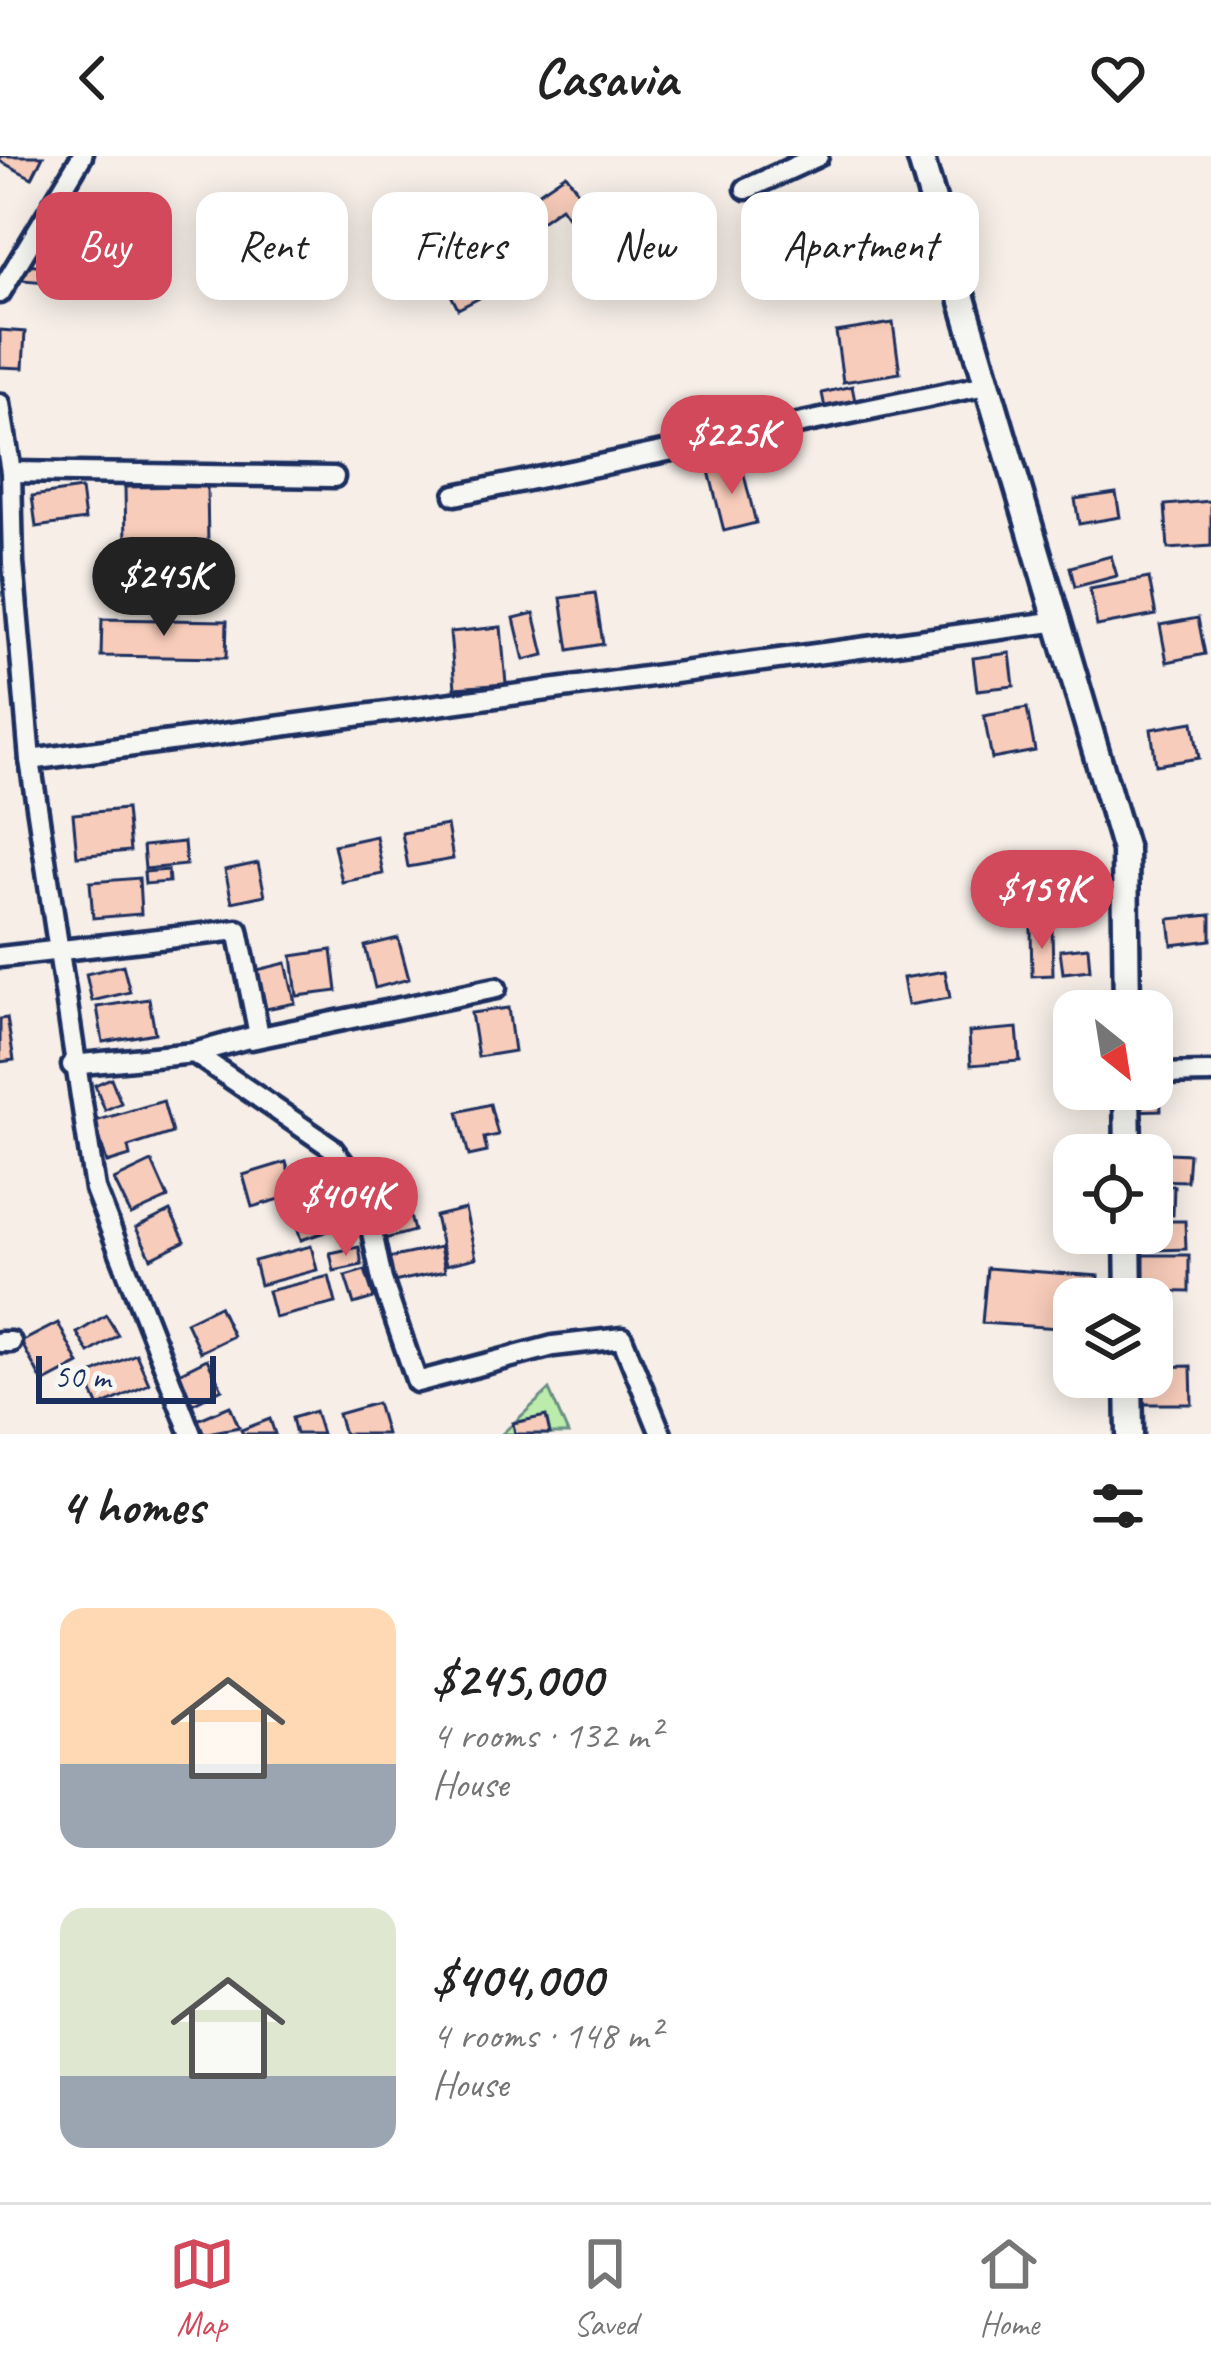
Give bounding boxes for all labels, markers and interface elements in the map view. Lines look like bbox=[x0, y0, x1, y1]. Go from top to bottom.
text: Casavia bbox=[534, 44, 677, 112]
icon: back bbox=[60, 45, 126, 111]
icon: heart bbox=[1085, 45, 1151, 111]
chip: Buy bbox=[36, 192, 172, 300]
chip: Rent bbox=[196, 192, 348, 300]
chip: Filters bbox=[372, 192, 548, 300]
chip: New bbox=[572, 192, 717, 300]
chip: Apartment bbox=[741, 192, 979, 300]
pin: $225K bbox=[648, 395, 816, 497]
text: $225K bbox=[687, 409, 777, 458]
pin: $245K bbox=[80, 537, 248, 639]
text: $245K bbox=[119, 551, 209, 600]
pin: $159K bbox=[958, 850, 1126, 952]
text: $159K bbox=[998, 864, 1086, 913]
north arrow bbox=[1053, 990, 1173, 1110]
map controls bbox=[1053, 990, 1173, 1398]
button: locate bbox=[1053, 1134, 1173, 1254]
pin: $404K bbox=[262, 1157, 430, 1259]
text: $404K bbox=[301, 1171, 391, 1220]
button: layers bbox=[1053, 1278, 1173, 1398]
scale bar bbox=[36, 1350, 216, 1403]
text: 50 m bbox=[54, 1356, 110, 1398]
icon: filters bbox=[1085, 1473, 1151, 1539]
text: 4 homes bbox=[60, 1474, 204, 1538]
text: $245,000 bbox=[432, 1647, 602, 1711]
icon: home bbox=[156, 1656, 300, 1800]
text: 4 rooms · 132 m² bbox=[432, 1711, 660, 1760]
text: House bbox=[432, 1760, 508, 1809]
text: $404,000 bbox=[432, 1947, 603, 2011]
icon: home bbox=[156, 1956, 300, 2100]
text: 4 rooms · 148 m² bbox=[432, 2011, 660, 2060]
text: House bbox=[432, 2060, 508, 2109]
tab: Map bbox=[169, 2231, 235, 2345]
tab: Saved bbox=[572, 2231, 638, 2345]
tab: Home bbox=[976, 2231, 1042, 2345]

